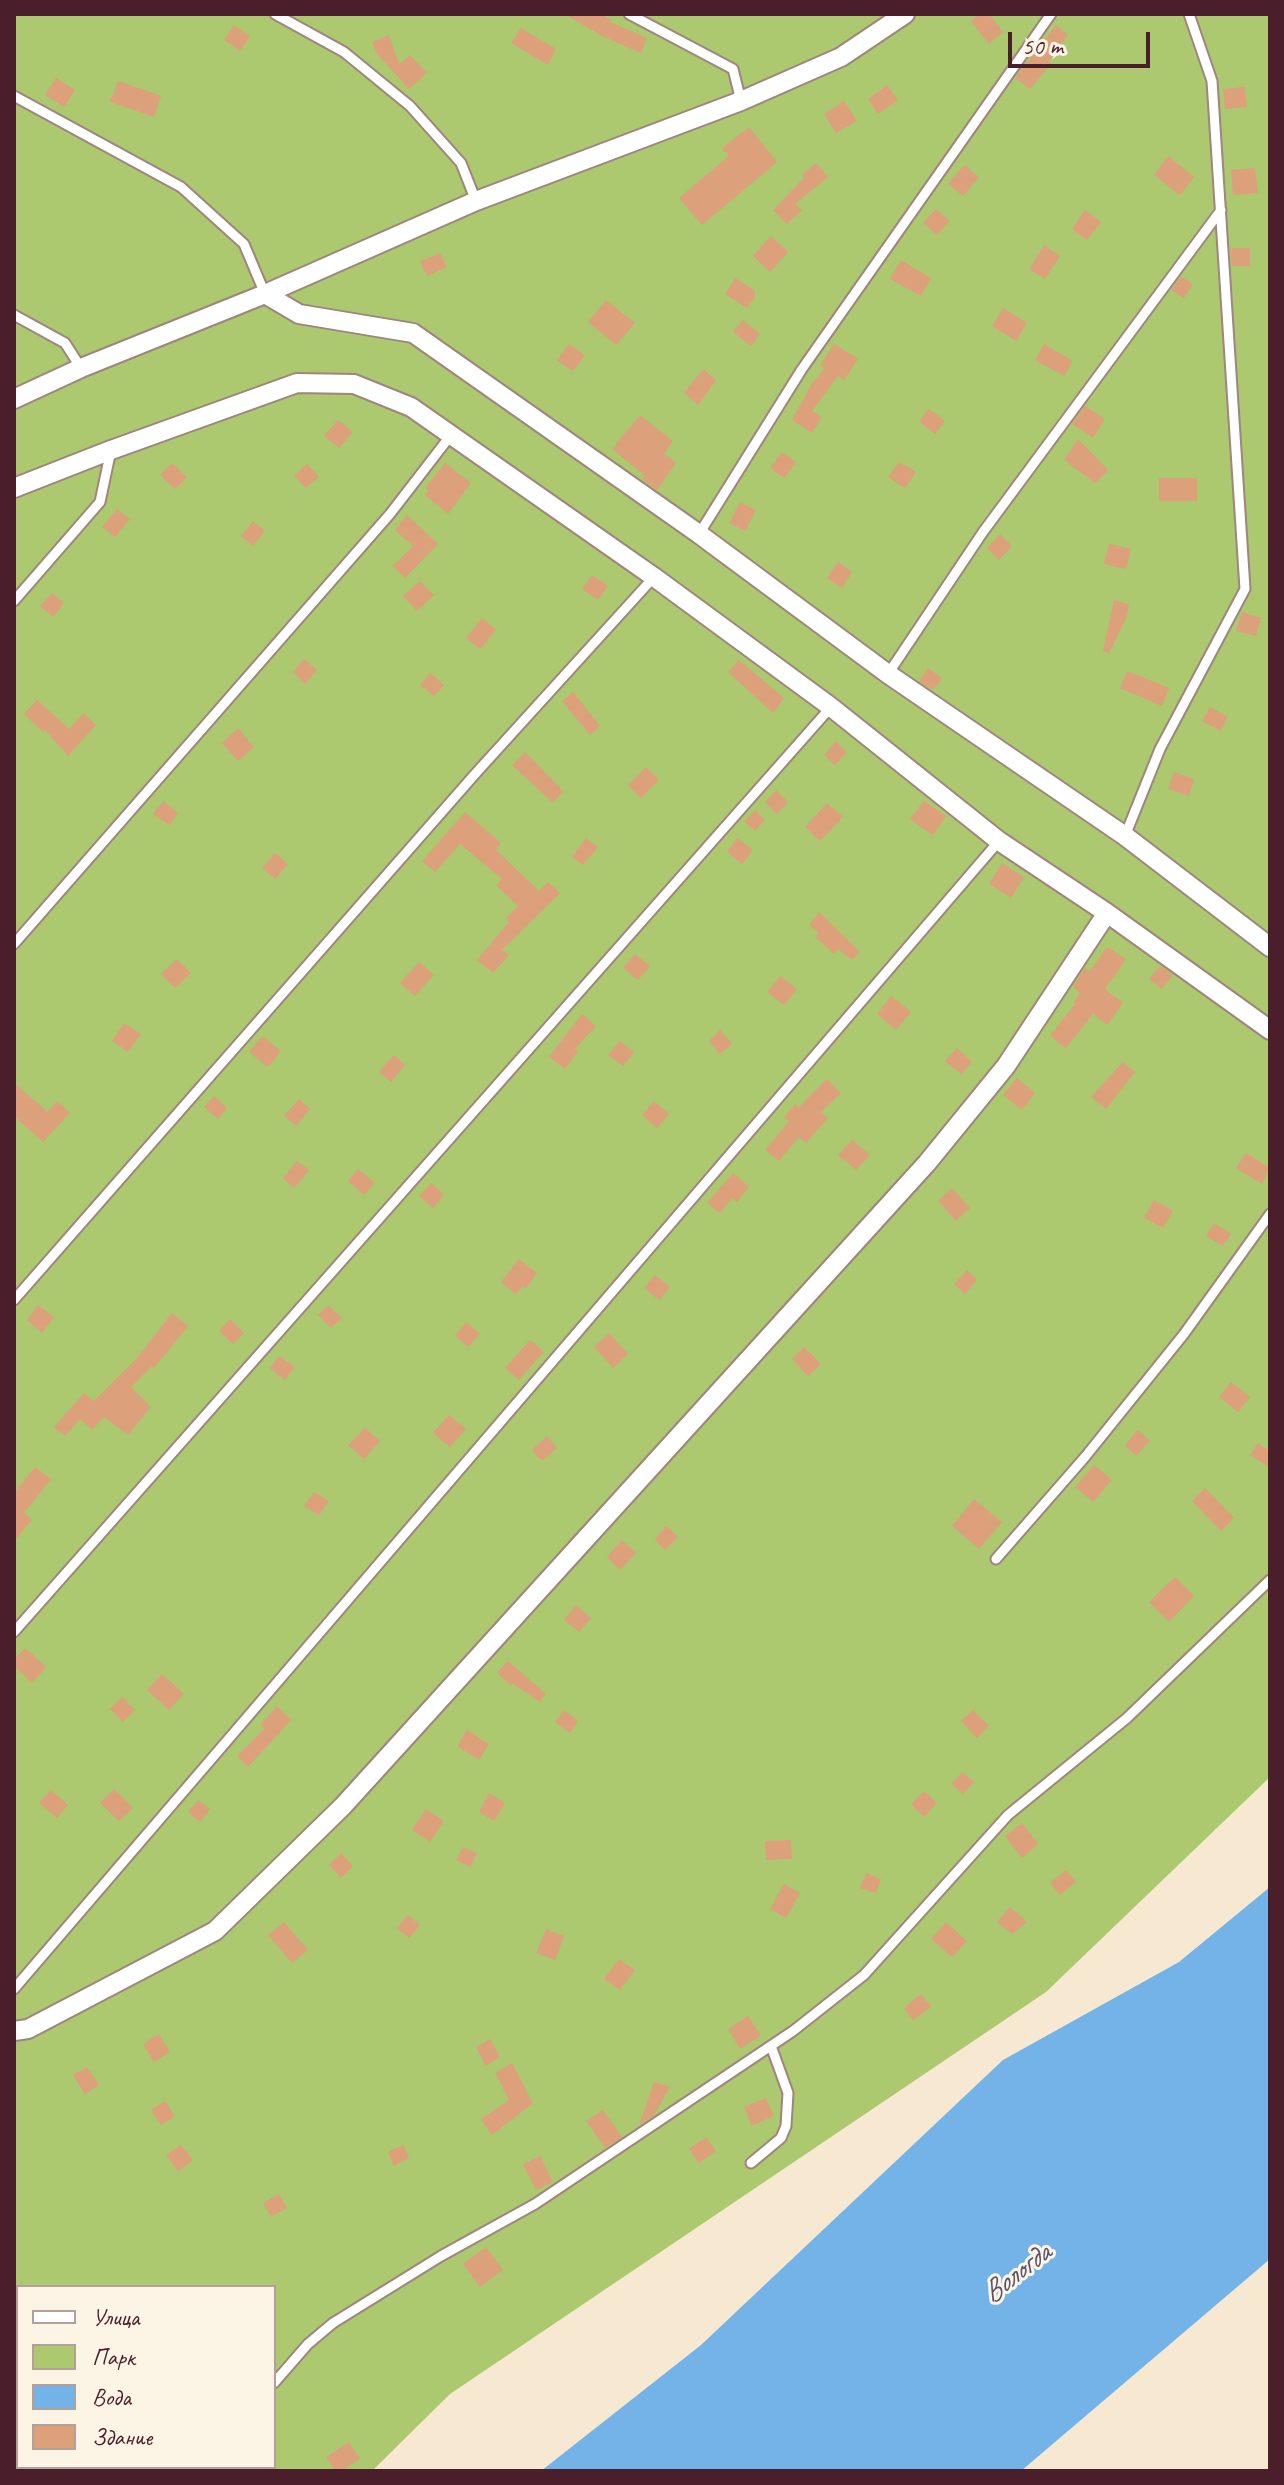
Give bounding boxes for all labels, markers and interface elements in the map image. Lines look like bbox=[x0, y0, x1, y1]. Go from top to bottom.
scale bar bbox=[1012, 16, 1154, 66]
text: 50 m bbox=[1022, 31, 1063, 61]
water label: Вологда bbox=[975, 2236, 1059, 2312]
legend bbox=[16, 2285, 276, 2469]
text: Улица bbox=[92, 2302, 140, 2332]
text: Парк bbox=[92, 2342, 135, 2372]
text: Вода bbox=[92, 2382, 131, 2412]
text: Здание bbox=[92, 2422, 152, 2452]

